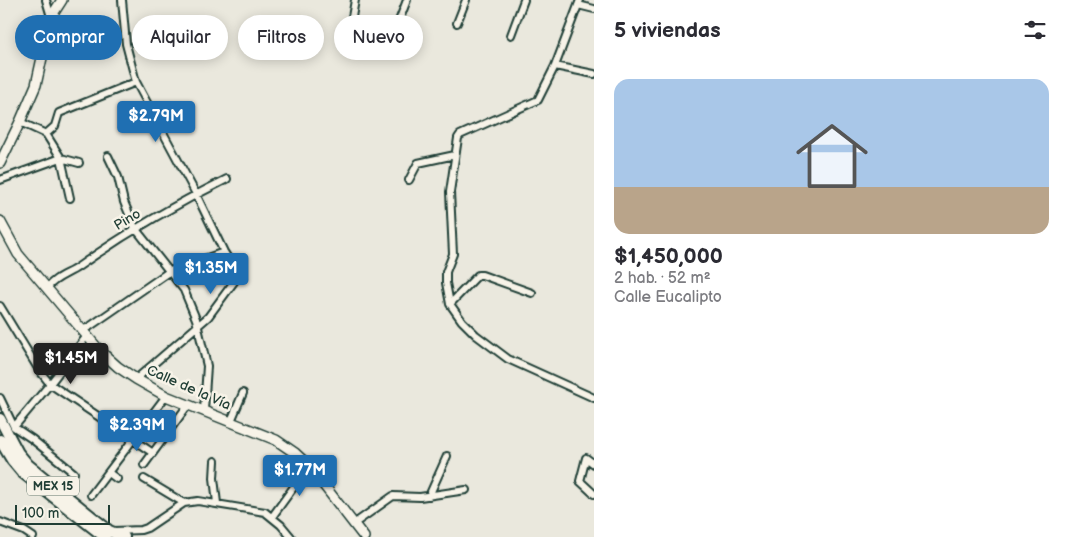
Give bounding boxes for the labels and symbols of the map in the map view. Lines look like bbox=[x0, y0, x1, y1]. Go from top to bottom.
pin: $2.79M bbox=[115, 100, 197, 143]
street label: Pino bbox=[111, 205, 144, 234]
pin: $1.35M bbox=[170, 252, 252, 295]
pin: $1.45M bbox=[30, 342, 112, 385]
street label: Calle de la Vía bbox=[144, 361, 234, 414]
pin: $2.39M bbox=[96, 410, 178, 452]
pin: $1.77M bbox=[259, 454, 341, 497]
road number: MEX 15 bbox=[27, 476, 79, 496]
scale bar bbox=[15, 502, 110, 525]

